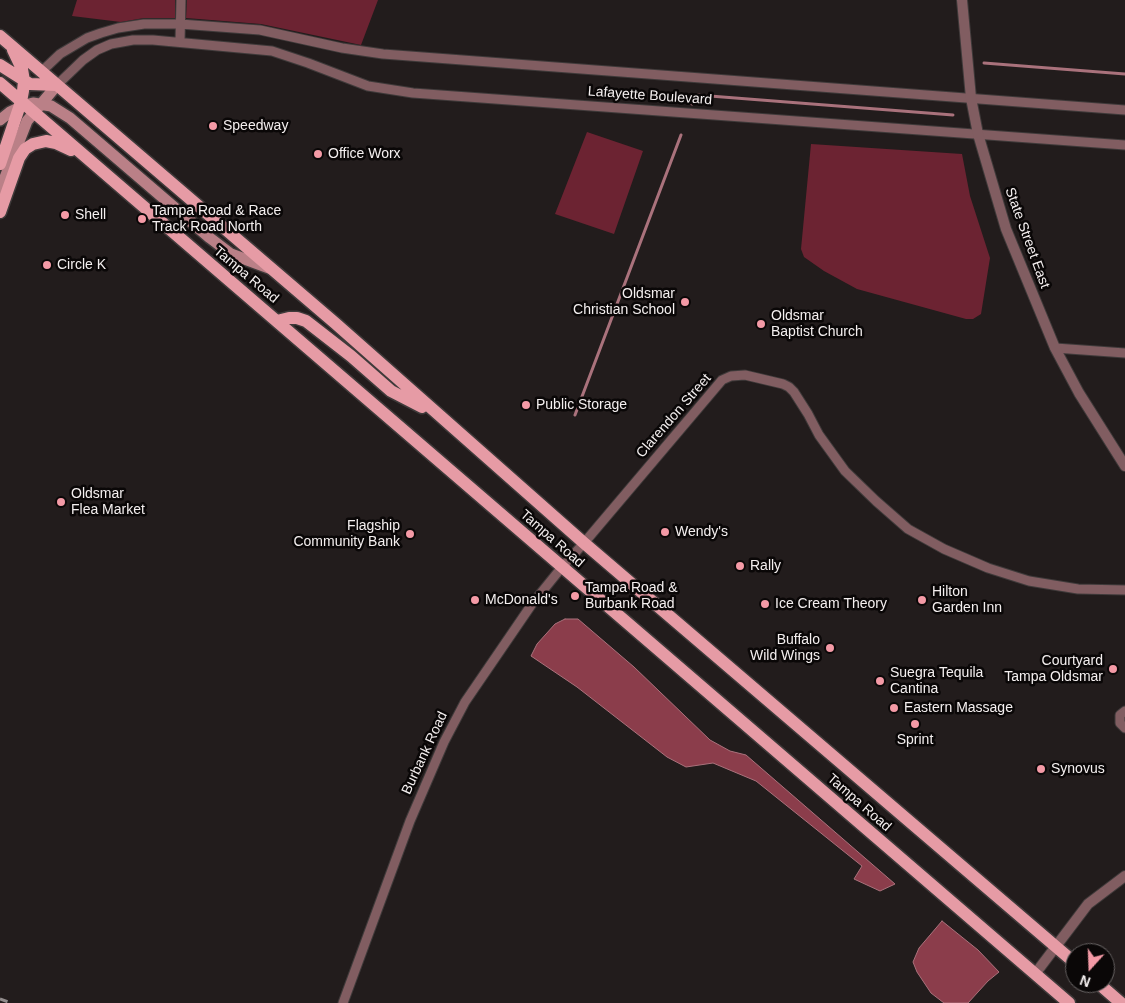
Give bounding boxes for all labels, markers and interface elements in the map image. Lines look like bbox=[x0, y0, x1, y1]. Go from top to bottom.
street label: Lafayette Boulevard bbox=[587, 83, 713, 109]
place label: Speedway bbox=[223, 118, 288, 134]
marker: Speedway bbox=[207, 120, 219, 132]
place label: Office Worx bbox=[328, 146, 401, 162]
marker: Office Worx bbox=[312, 148, 324, 160]
street label: State Street East bbox=[1001, 185, 1053, 291]
place label: Tampa Road & Race Track Road North bbox=[152, 203, 281, 236]
place label: Shell bbox=[75, 207, 106, 223]
marker: Shell bbox=[59, 209, 71, 221]
marker: Tampa Road & Race Track Road North bbox=[136, 213, 148, 225]
street label: Tampa Road bbox=[210, 243, 282, 307]
place label: Circle K bbox=[57, 257, 106, 273]
marker: Circle K bbox=[41, 259, 53, 271]
place label: Oldsmar Christian School bbox=[573, 286, 675, 318]
marker: Oldsmar Christian School bbox=[679, 296, 691, 308]
place label: Oldsmar Baptist Church bbox=[771, 308, 863, 341]
marker: Oldsmar Baptist Church bbox=[755, 318, 767, 330]
street label: Clarendon Street bbox=[633, 371, 715, 461]
place label: Public Storage bbox=[536, 397, 627, 413]
marker: Public Storage bbox=[520, 399, 532, 411]
place label: Oldsmar Flea Market bbox=[71, 486, 145, 518]
marker: Oldsmar Flea Market bbox=[55, 496, 67, 508]
street label: Tampa Road bbox=[517, 507, 587, 571]
place label: Flagship Community Bank bbox=[293, 518, 400, 550]
place label: Wendy's bbox=[675, 524, 728, 540]
marker: Wendy's bbox=[659, 526, 671, 538]
marker: Flagship Community Bank bbox=[404, 528, 416, 540]
place label: Rally bbox=[750, 558, 781, 574]
marker: Rally bbox=[734, 560, 746, 572]
place label: Tampa Road & Burbank Road bbox=[585, 580, 678, 612]
place label: Hilton Garden Inn bbox=[932, 584, 1002, 616]
marker: Tampa Road & Burbank Road bbox=[569, 590, 581, 602]
place label: McDonald's bbox=[485, 592, 558, 608]
marker: McDonald's bbox=[469, 594, 481, 606]
marker: Hilton Garden Inn bbox=[916, 594, 928, 606]
place label: Ice Cream Theory bbox=[775, 596, 887, 612]
marker: Ice Cream Theory bbox=[759, 598, 771, 610]
place label: Buffalo Wild Wings bbox=[750, 632, 820, 664]
marker: Buffalo Wild Wings bbox=[824, 642, 836, 654]
place label: Courtyard Tampa Oldsmar bbox=[1004, 653, 1103, 686]
marker: Courtyard Tampa Oldsmar bbox=[1107, 663, 1119, 675]
place label: Suegra Tequila Cantina bbox=[890, 665, 983, 698]
marker: Suegra Tequila Cantina bbox=[874, 675, 886, 687]
place label: Eastern Massage bbox=[904, 700, 1013, 716]
marker: Eastern Massage bbox=[888, 702, 900, 714]
street label: Burbank Road bbox=[398, 709, 452, 797]
marker: Sprint bbox=[909, 718, 921, 730]
place label: Sprint bbox=[897, 732, 933, 748]
place label: Synovus bbox=[1051, 761, 1105, 777]
marker: Synovus bbox=[1035, 763, 1047, 775]
street label: Tampa Road bbox=[824, 771, 894, 835]
north arrow bbox=[1065, 943, 1115, 993]
text: N bbox=[1078, 972, 1093, 990]

